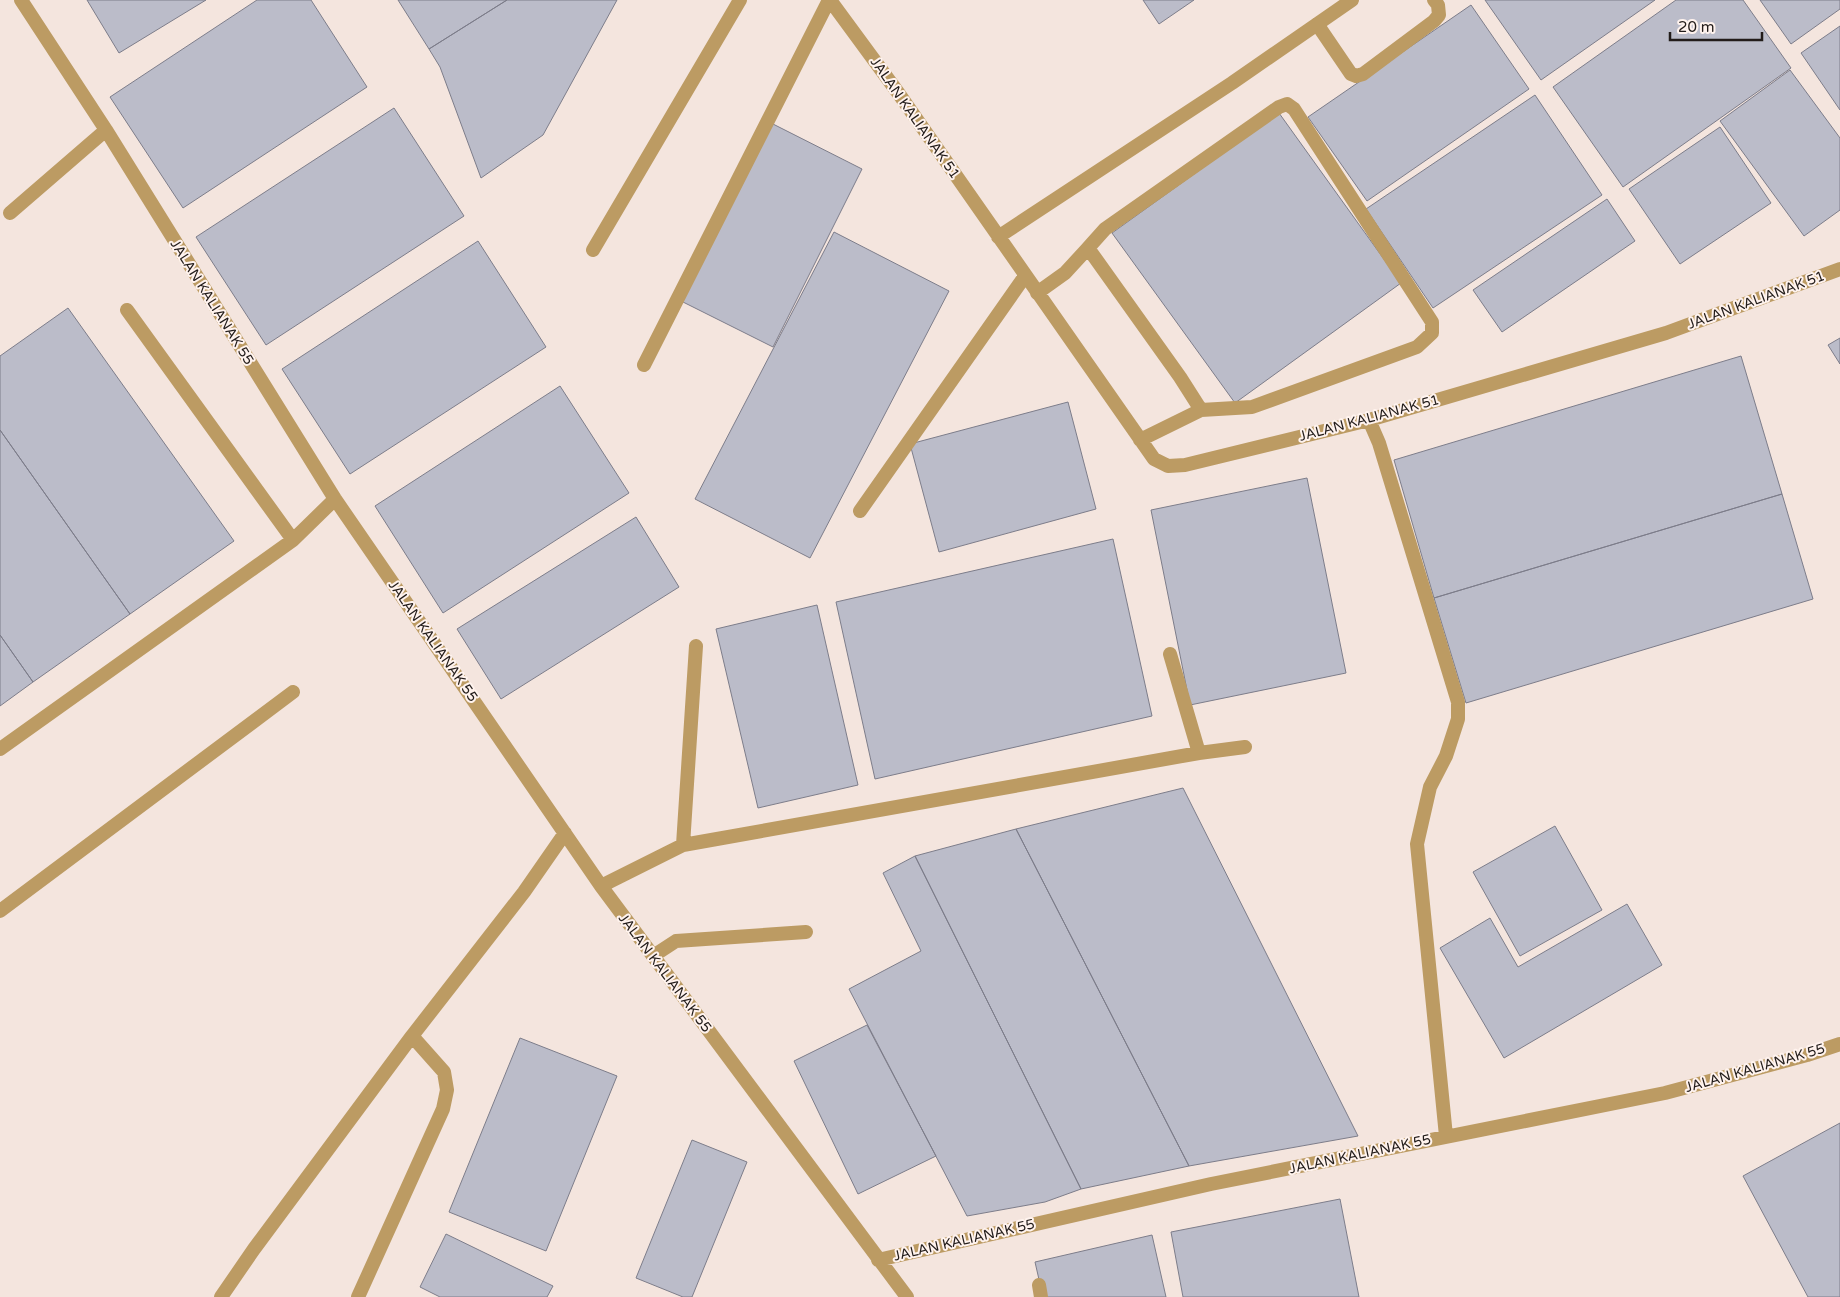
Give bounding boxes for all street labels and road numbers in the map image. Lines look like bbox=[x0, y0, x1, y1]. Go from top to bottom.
street label: JALAN KALIANAK 51 bbox=[867, 54, 963, 182]
street label: JALAN KALIANAK 55 bbox=[167, 236, 257, 368]
street label: JALAN KALIANAK 51 bbox=[1685, 267, 1827, 333]
street label: JALAN KALIANAK 51 bbox=[1297, 391, 1441, 445]
street label: JALAN KALIANAK 55 bbox=[385, 577, 481, 705]
street label: JALAN KALIANAK 55 bbox=[615, 910, 715, 1036]
street label: JALAN KALIANAK 55 bbox=[1683, 1040, 1827, 1096]
street label: JALAN KALIANAK 55 bbox=[1288, 1131, 1432, 1177]
street label: JALAN KALIANAK 55 bbox=[892, 1215, 1036, 1265]

